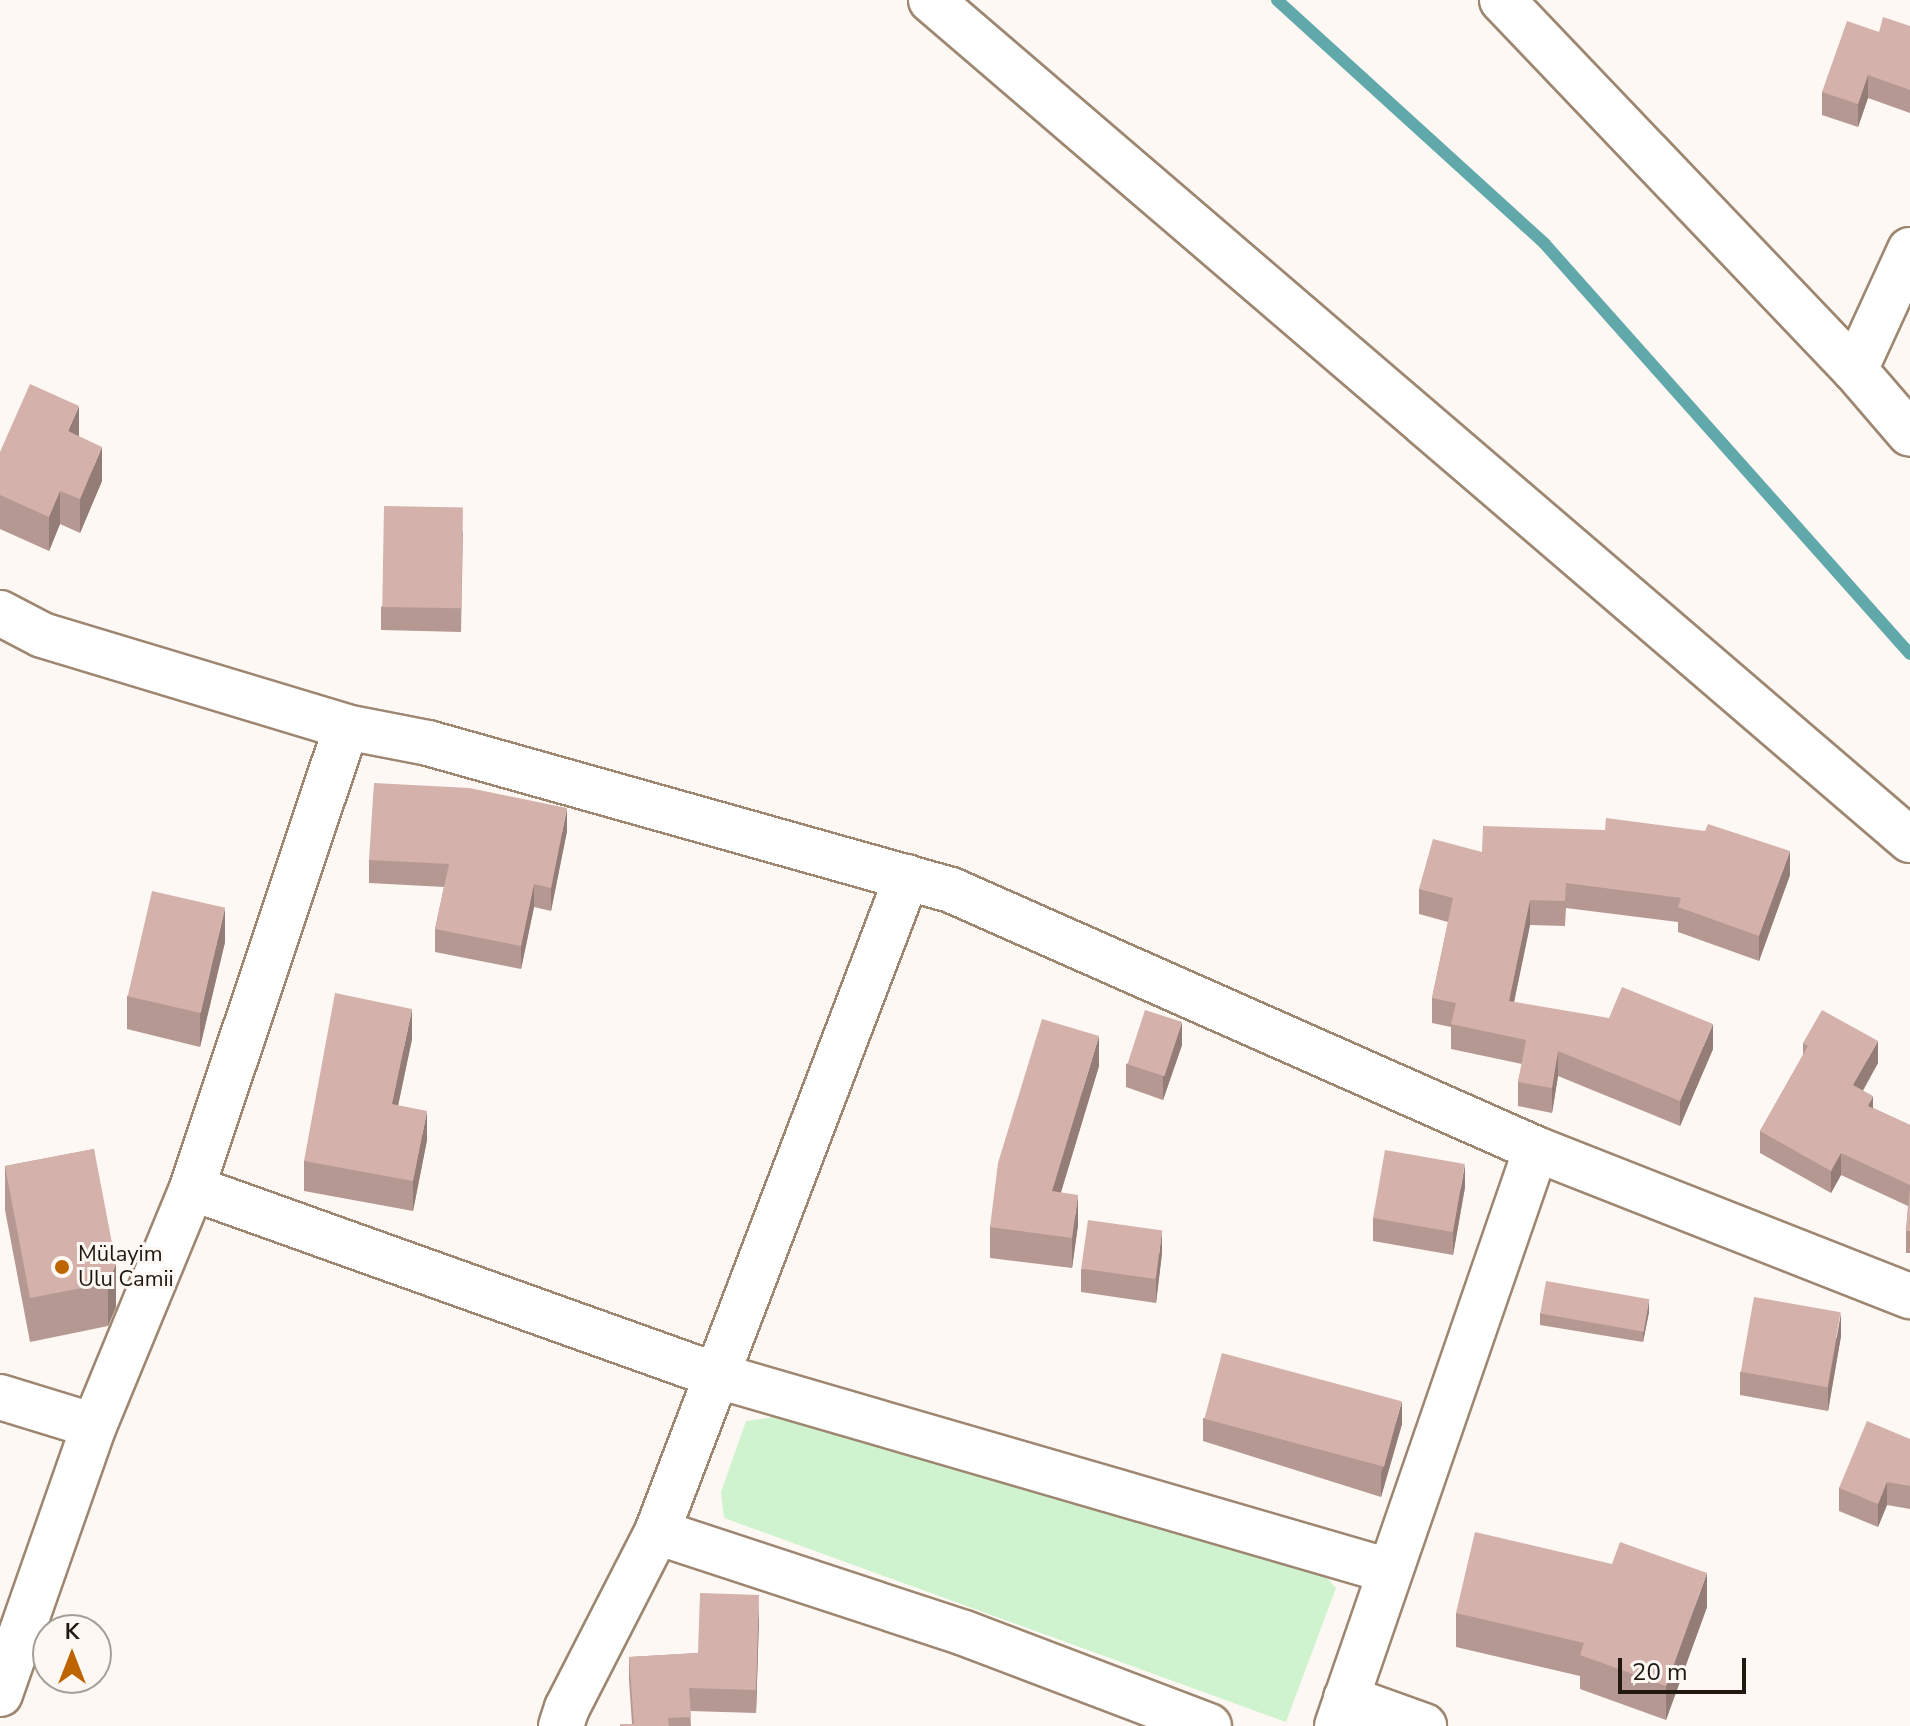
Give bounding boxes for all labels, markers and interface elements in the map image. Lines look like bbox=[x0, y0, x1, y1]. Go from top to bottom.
place label: Mülayim Ulu Camii bbox=[78, 1241, 174, 1292]
marker: Mülayim Ulu Camii bbox=[53, 1258, 71, 1276]
north arrow bbox=[32, 1614, 112, 1694]
text: K bbox=[65, 1617, 79, 1647]
scale bar bbox=[1622, 1642, 1750, 1692]
text: 20 m bbox=[1632, 1656, 1688, 1688]

